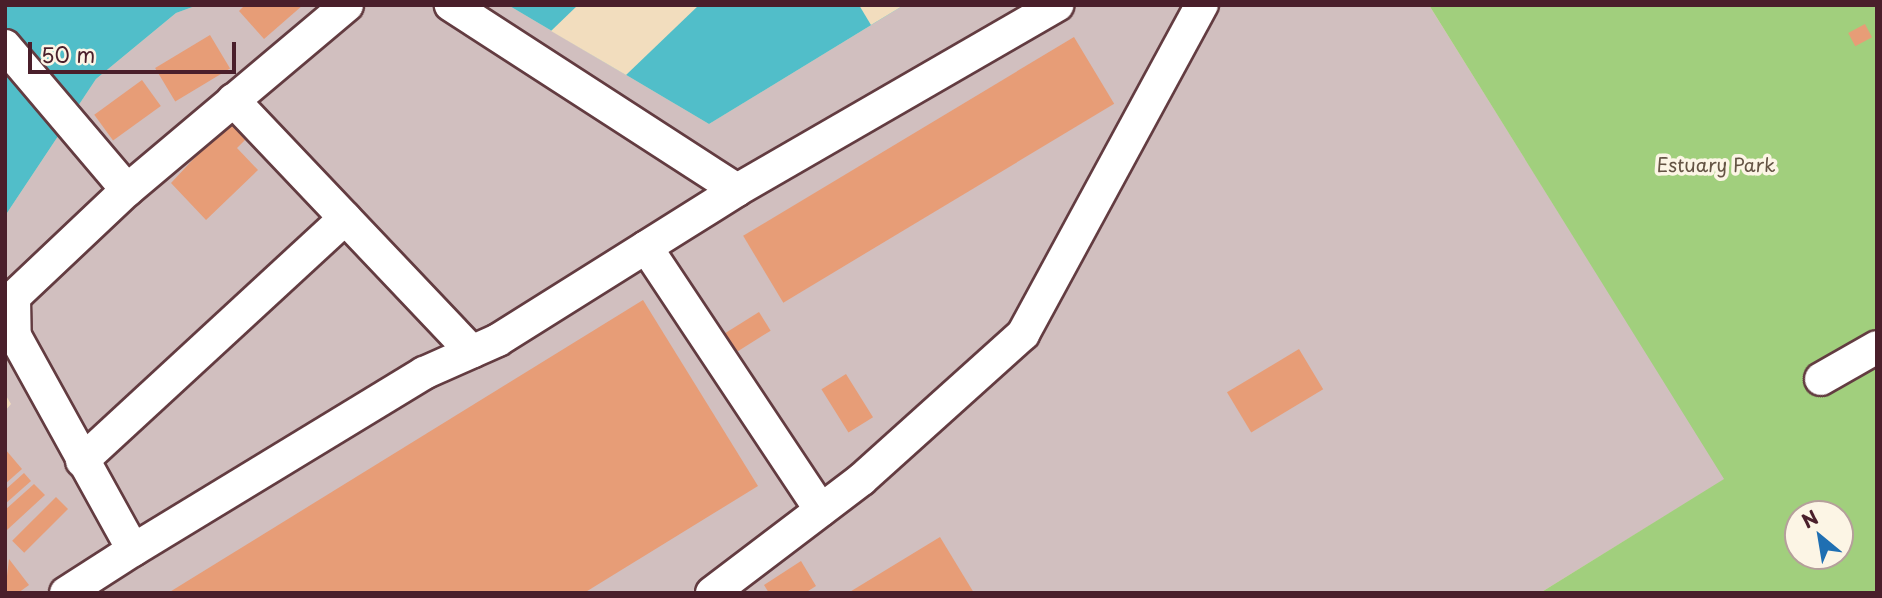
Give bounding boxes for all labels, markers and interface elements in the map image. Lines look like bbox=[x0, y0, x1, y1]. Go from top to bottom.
scale bar bbox=[32, 28, 240, 72]
text: 50 m bbox=[41, 38, 95, 70]
park label: Estuary Park bbox=[1657, 154, 1775, 176]
north arrow bbox=[1784, 500, 1854, 570]
text: N bbox=[1796, 503, 1823, 534]

